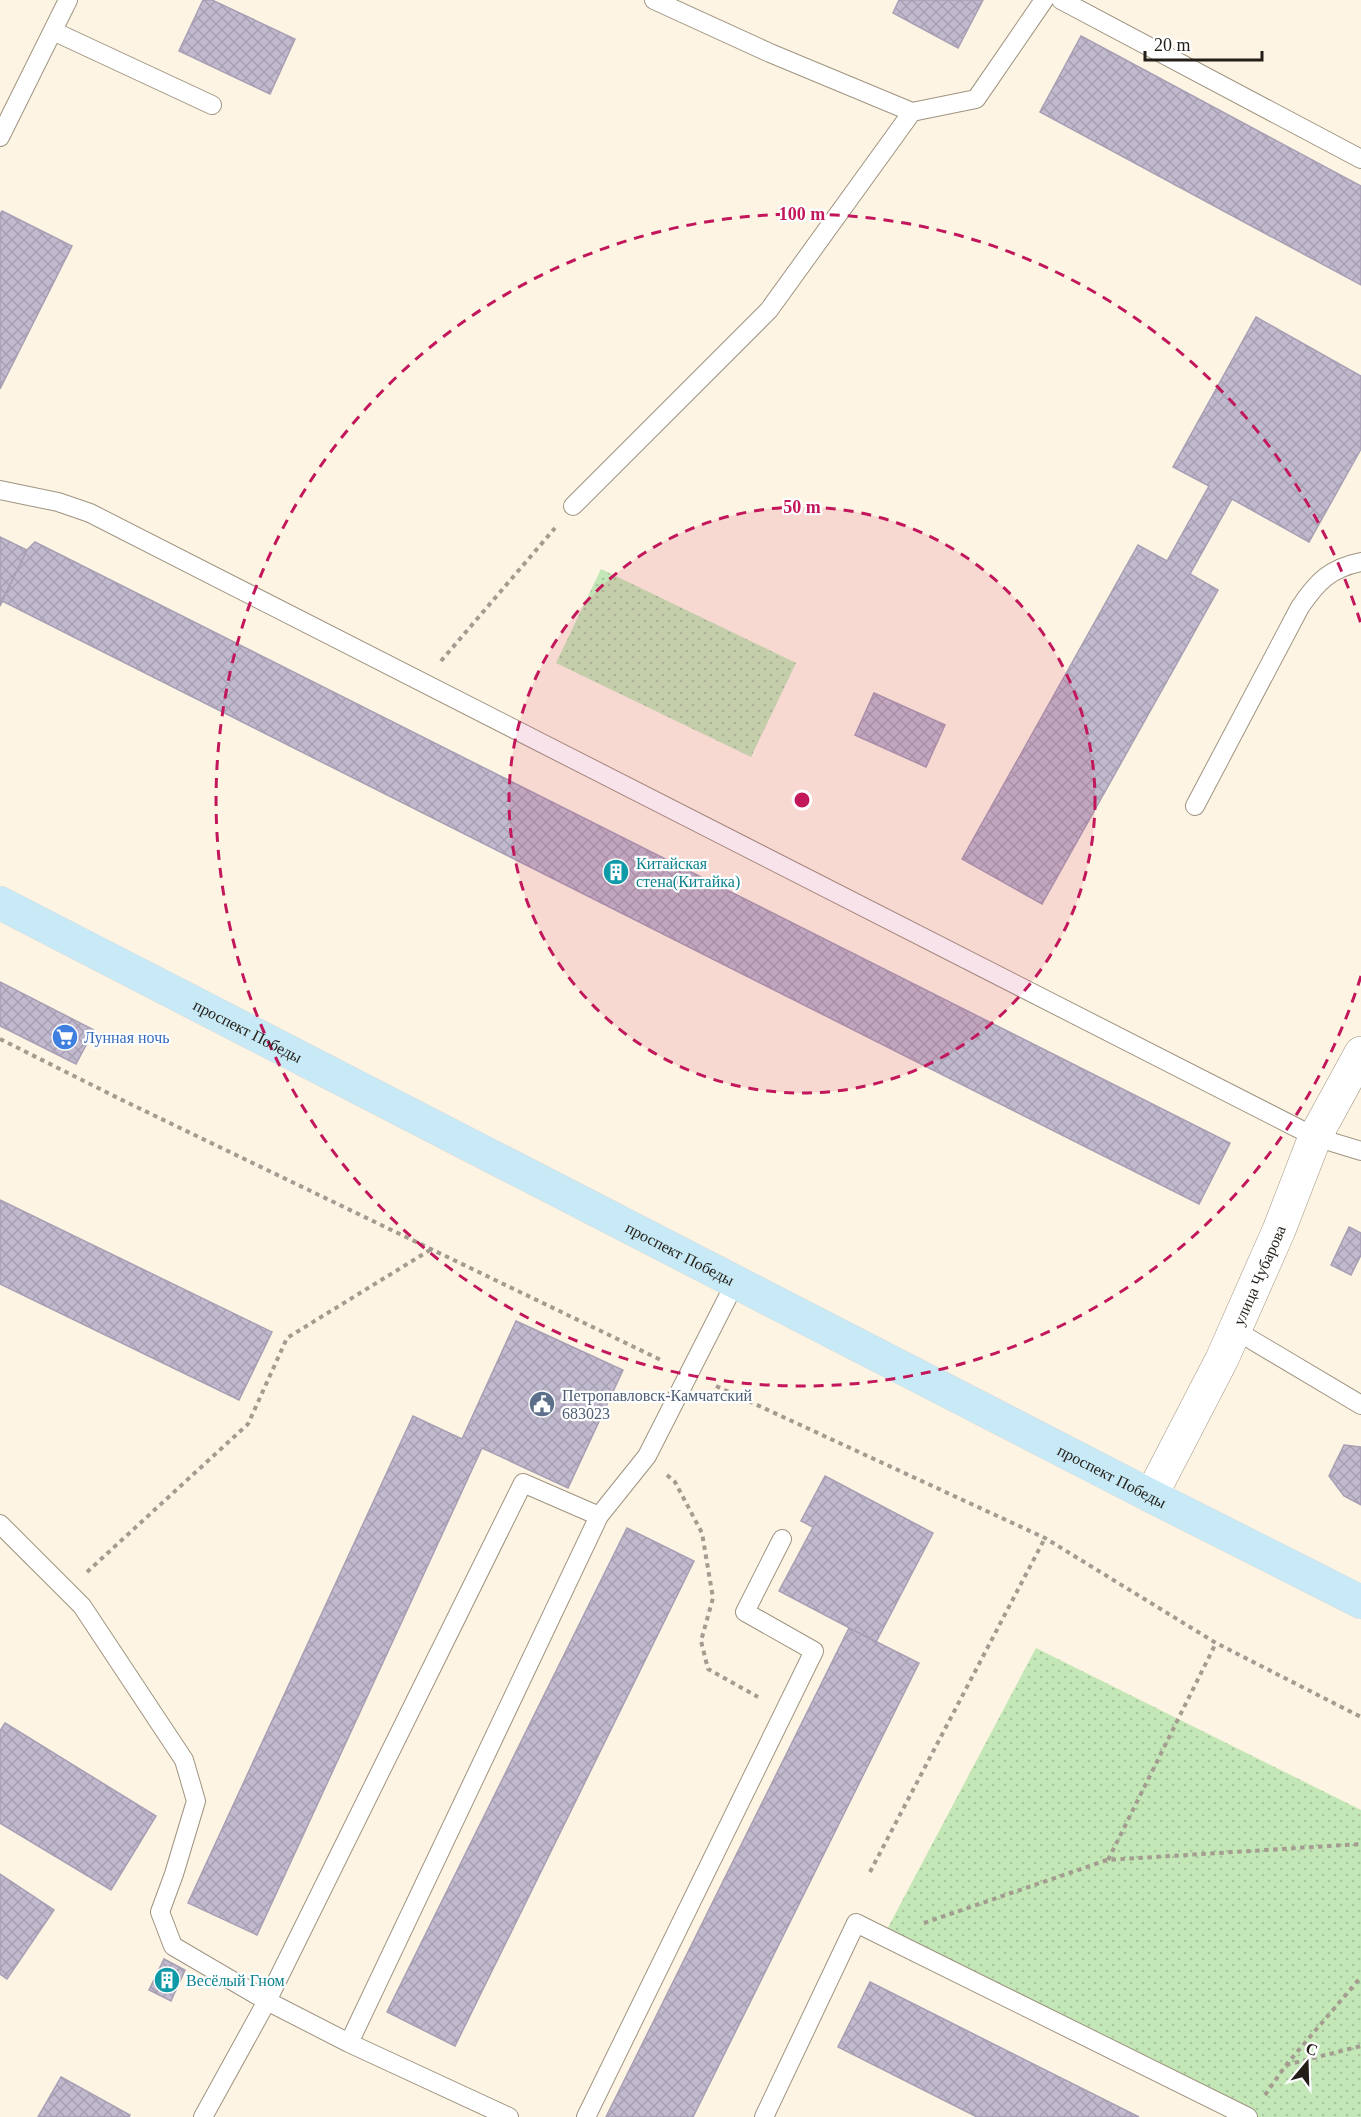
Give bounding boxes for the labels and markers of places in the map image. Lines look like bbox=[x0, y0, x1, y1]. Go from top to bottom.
centre of rings bbox=[792, 790, 812, 810]
place label: Китайская стена(Китайка) bbox=[636, 855, 740, 891]
building icon: Китайская стена(Китайка) bbox=[601, 857, 631, 887]
supermarket icon: Лунная ночь bbox=[50, 1022, 80, 1052]
place label: Лунная ночь bbox=[84, 1029, 170, 1047]
place label: Петропавловск-Камчатский 683023 bbox=[562, 1387, 753, 1422]
public building icon: Петропавловск-Камчатский 683023 bbox=[527, 1389, 557, 1419]
building icon: Весёлый Гном bbox=[152, 1965, 182, 1995]
place label: Весёлый Гном bbox=[186, 1972, 285, 1989]

